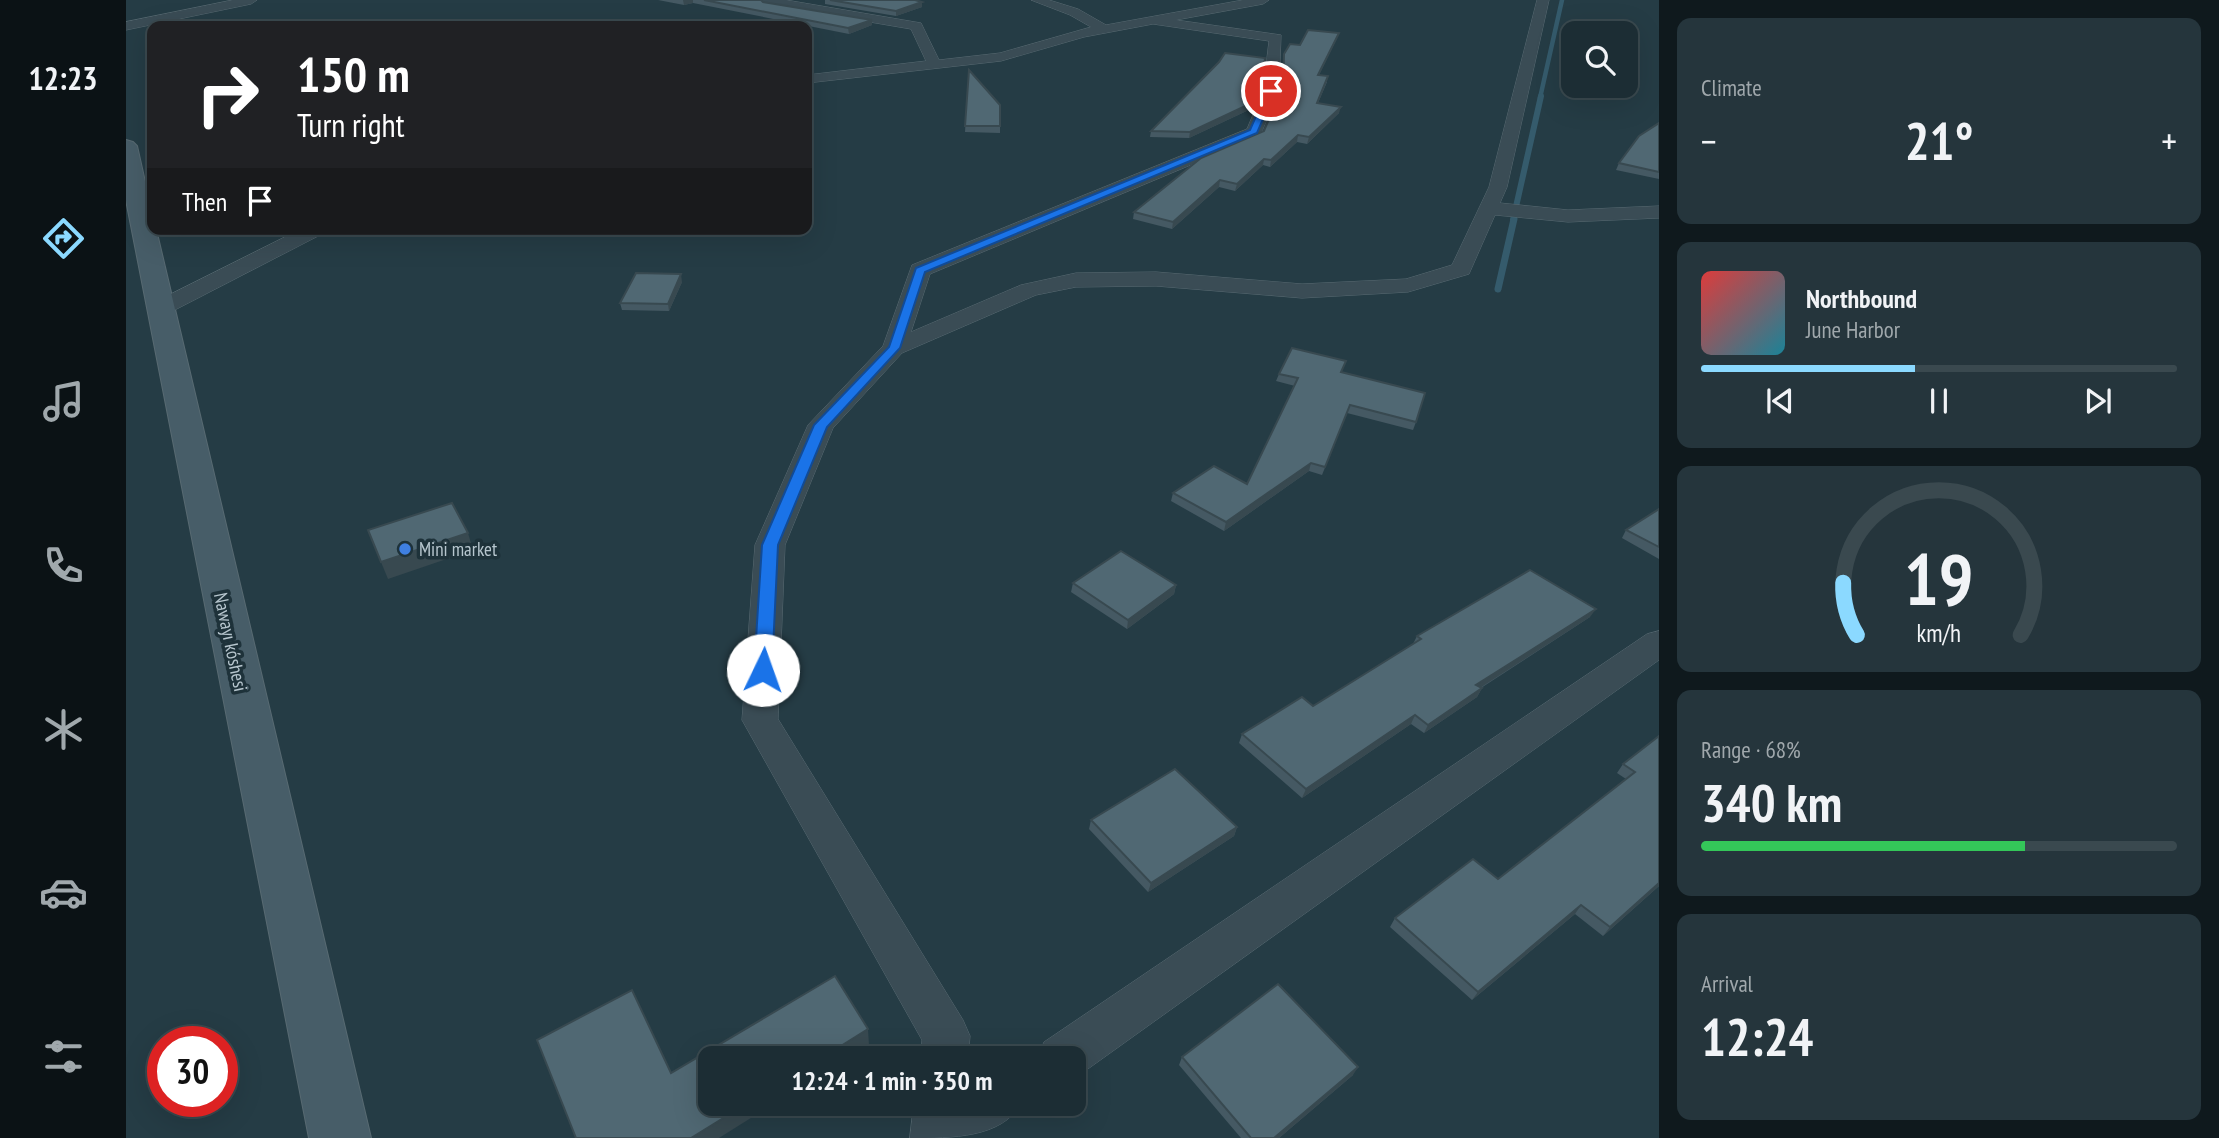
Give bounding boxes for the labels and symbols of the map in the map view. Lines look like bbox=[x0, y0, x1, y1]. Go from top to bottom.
pin bbox=[1241, 61, 1301, 121]
place label: Mini market bbox=[419, 537, 498, 561]
marker: Mini market bbox=[397, 541, 413, 557]
street label: Nawayı kóshesi bbox=[209, 590, 253, 694]
position arrow bbox=[726, 633, 800, 707]
speed limit sign: 30 bbox=[147, 1026, 238, 1117]

